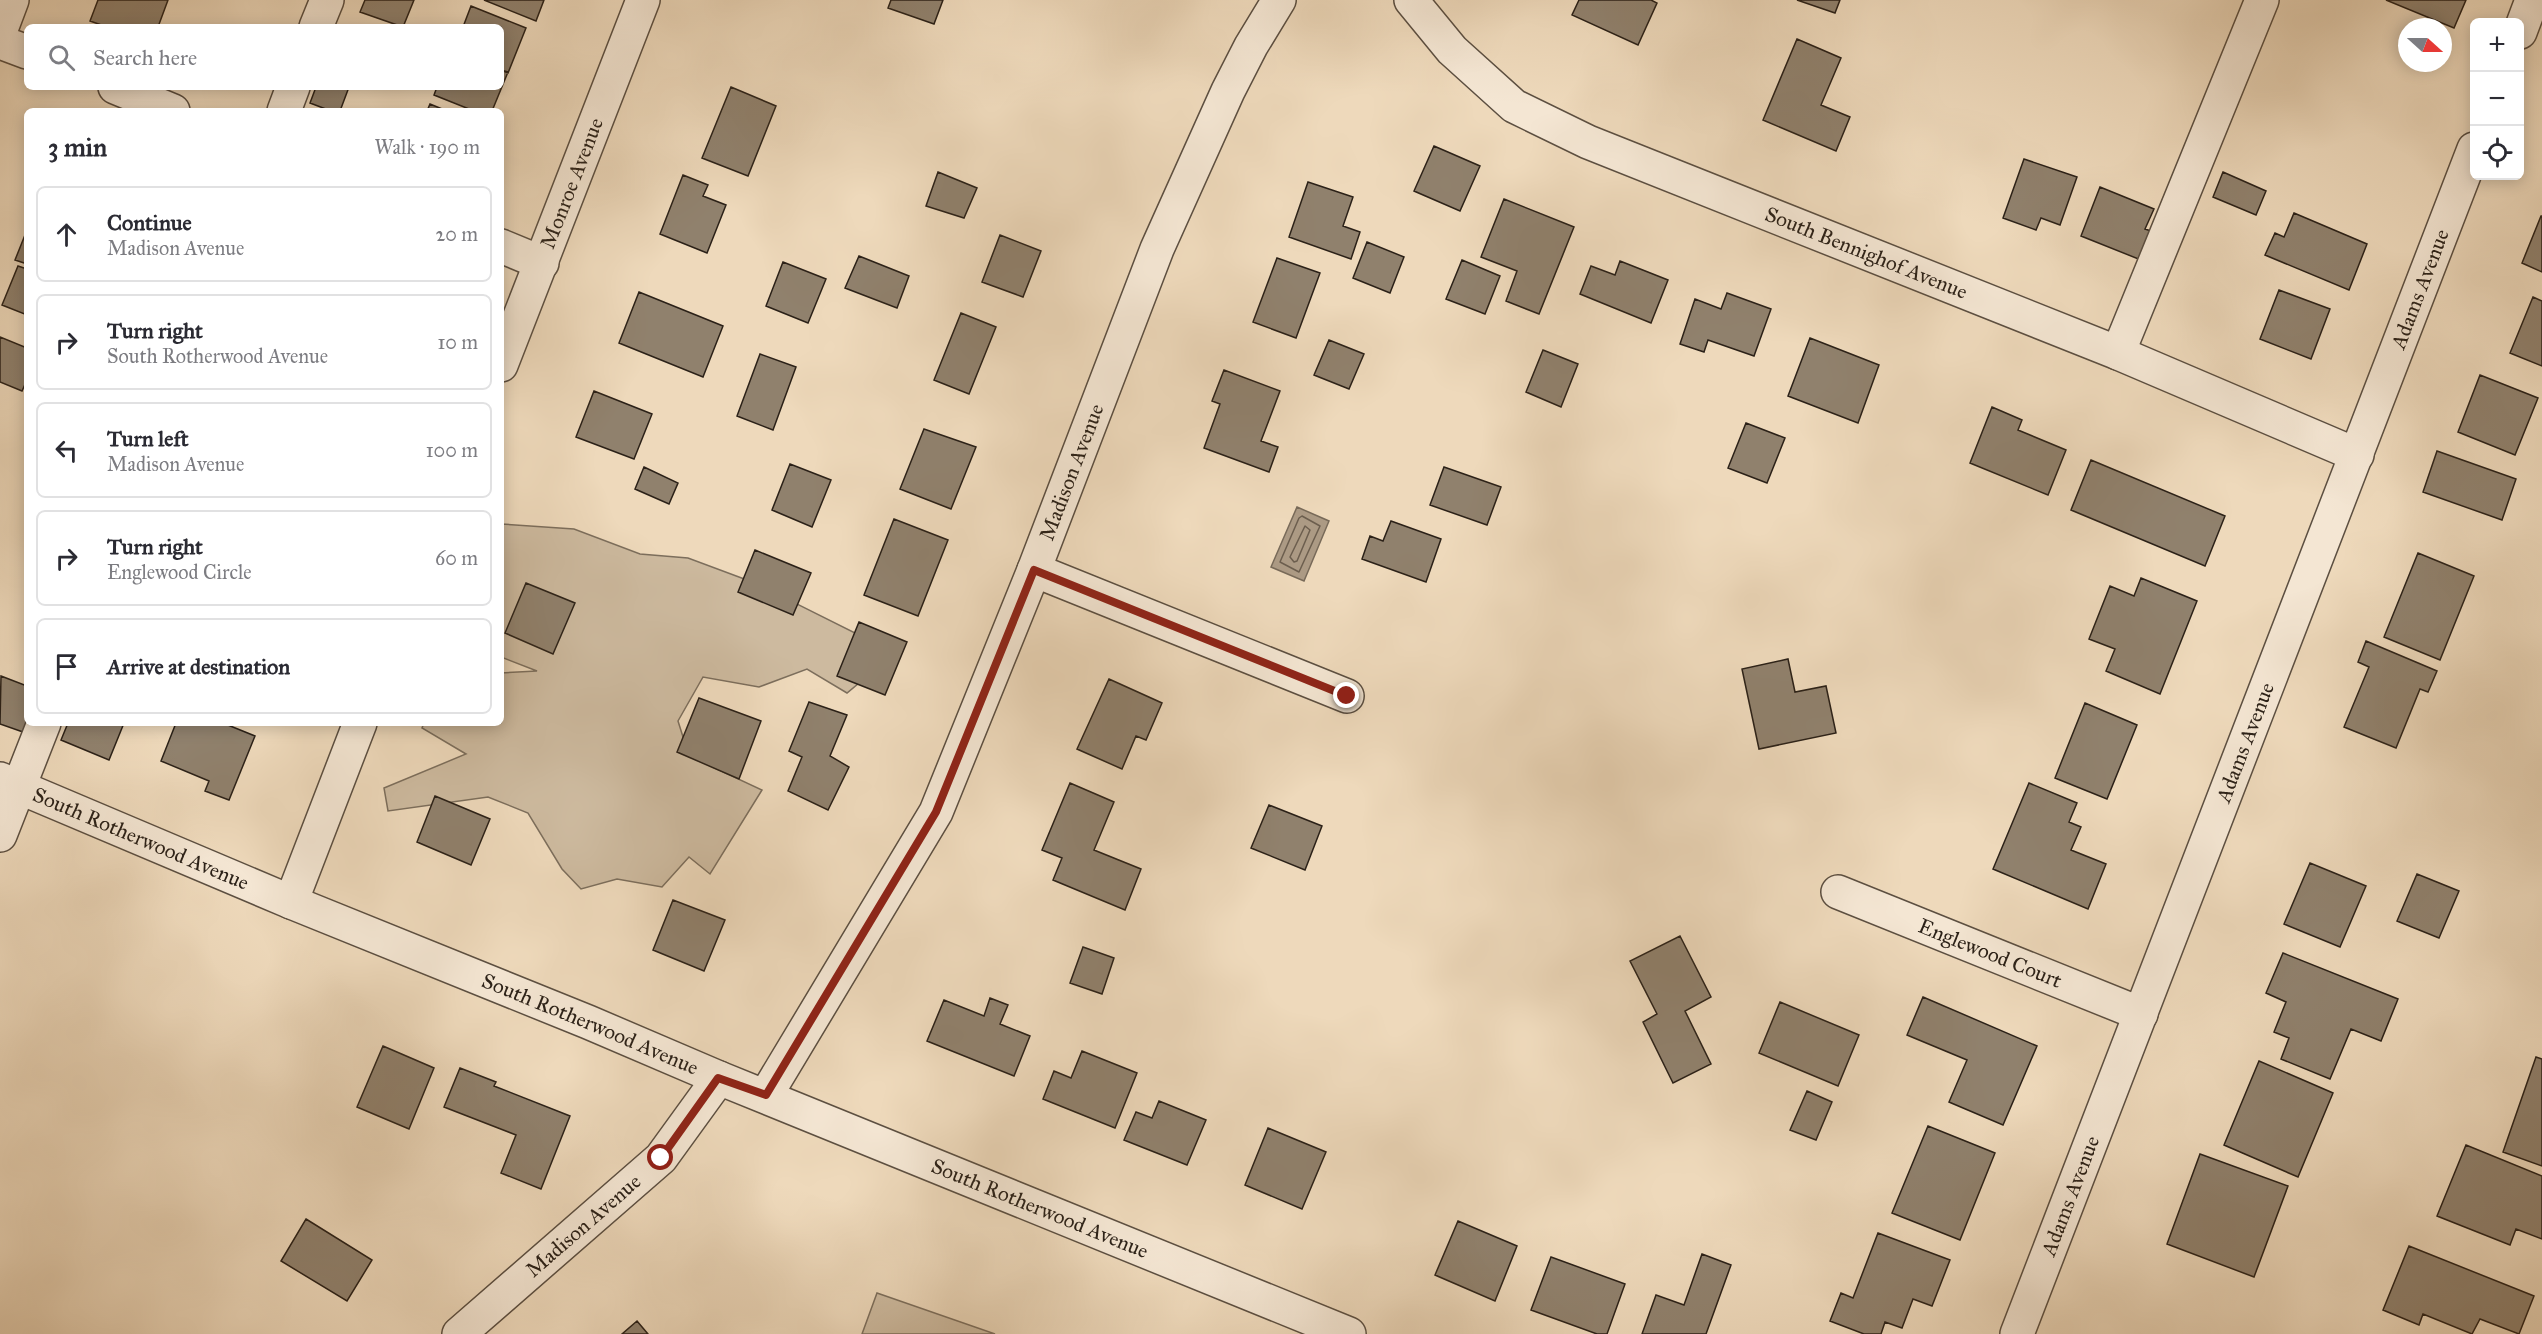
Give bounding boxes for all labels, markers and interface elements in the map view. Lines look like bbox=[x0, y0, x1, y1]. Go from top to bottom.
north arrow bbox=[2398, 18, 2452, 72]
map controls bbox=[2470, 18, 2524, 180]
button: + bbox=[2470, 18, 2524, 72]
search box bbox=[24, 24, 504, 90]
icon: search bbox=[45, 41, 78, 74]
text: Search here bbox=[93, 44, 197, 71]
button: − bbox=[2470, 72, 2524, 126]
street label: Monroe Avenue bbox=[534, 114, 609, 252]
button: locate bbox=[2470, 126, 2524, 180]
text: 3 min bbox=[48, 131, 107, 163]
text: Walk · 190 m bbox=[375, 135, 480, 159]
street label: South Bennighof Avenue bbox=[1761, 201, 1971, 305]
text: Continue bbox=[107, 209, 192, 236]
icon: ahead bbox=[50, 218, 83, 251]
text: 20 m bbox=[435, 222, 478, 246]
street label: Adams Avenue bbox=[2385, 225, 2455, 354]
text: Madison Avenue bbox=[107, 236, 244, 260]
text: Turn right bbox=[107, 317, 203, 344]
icon: right bbox=[50, 326, 83, 359]
text: 10 m bbox=[437, 330, 478, 354]
text: South Rotherwood Avenue bbox=[107, 344, 328, 368]
street label: Madison Avenue bbox=[1034, 400, 1110, 544]
text: Turn left bbox=[107, 425, 189, 452]
icon: left bbox=[50, 434, 83, 467]
text: 100 m bbox=[426, 438, 478, 462]
text: Madison Avenue bbox=[107, 452, 244, 476]
text: Turn right bbox=[107, 533, 203, 560]
icon: right bbox=[50, 542, 83, 575]
text: 60 m bbox=[435, 546, 478, 570]
text: Englewood Circle bbox=[107, 560, 252, 584]
icon: arrive bbox=[50, 650, 83, 683]
text: Arrive at destination bbox=[107, 653, 290, 680]
street label: Adams Avenue bbox=[2210, 679, 2280, 807]
route end bbox=[1333, 682, 1359, 708]
street label: South Rotherwood Avenue bbox=[29, 781, 253, 896]
street label: Englewood Court bbox=[1915, 913, 2066, 994]
street label: South Rotherwood Avenue bbox=[478, 967, 703, 1081]
street label: Adams Avenue bbox=[2035, 1132, 2105, 1261]
route start bbox=[647, 1144, 673, 1170]
street label: South Rotherwood Avenue bbox=[927, 1153, 1152, 1264]
street label: Madison Avenue bbox=[520, 1168, 647, 1283]

